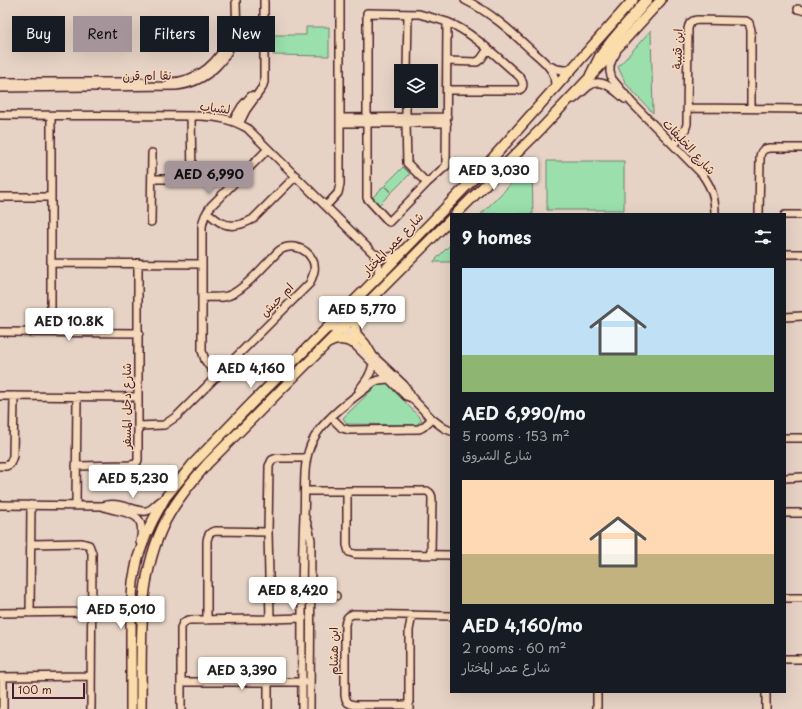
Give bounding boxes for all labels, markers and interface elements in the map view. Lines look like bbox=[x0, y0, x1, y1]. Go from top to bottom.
chip: Buy bbox=[12, 16, 65, 52]
chip: Rent bbox=[73, 16, 132, 52]
chip: Filters bbox=[140, 16, 209, 52]
chip: New bbox=[217, 16, 275, 52]
street label: ابن قتيبة bbox=[667, 28, 687, 70]
map controls bbox=[394, 64, 438, 108]
button: layers bbox=[394, 64, 438, 108]
street label: نقا ام قرن bbox=[122, 66, 172, 85]
street label: لشباب bbox=[199, 96, 231, 118]
street label: شارع الخليفات bbox=[658, 114, 720, 179]
pin: AED 3,030 bbox=[448, 157, 540, 191]
text: AED 3,030 bbox=[458, 160, 530, 179]
pin: AED 6,990 bbox=[163, 161, 255, 195]
text: AED 6,990 bbox=[174, 164, 244, 183]
street label: شارع عمر المختار bbox=[357, 208, 428, 280]
text: 9 homes bbox=[462, 224, 531, 250]
icon: filters bbox=[752, 226, 774, 248]
street label: ام حيش bbox=[255, 278, 298, 321]
icon: home bbox=[582, 294, 654, 366]
pin: AED 5,770 bbox=[316, 296, 408, 330]
text: AED 5,770 bbox=[328, 299, 396, 318]
pin: AED 10.8K bbox=[23, 308, 115, 342]
text: AED 10.8K bbox=[34, 311, 104, 330]
pin: AED 4,160 bbox=[205, 355, 297, 389]
text: AED 4,160 bbox=[217, 358, 285, 377]
street label: شارع دحل المسفر bbox=[117, 363, 136, 450]
text: AED 6,990/mo bbox=[462, 400, 585, 426]
text: 5 rooms · 153 m² bbox=[462, 426, 570, 445]
text: شارع الشروق bbox=[462, 445, 532, 464]
pin: AED 5,230 bbox=[87, 465, 179, 499]
text: AED 5,230 bbox=[98, 468, 168, 487]
icon: home bbox=[582, 506, 654, 578]
pin: AED 8,420 bbox=[247, 577, 339, 611]
text: AED 8,420 bbox=[258, 580, 328, 599]
pin: AED 5,010 bbox=[75, 596, 167, 630]
text: AED 5,010 bbox=[87, 599, 155, 618]
text: AED 4,160/mo bbox=[462, 612, 583, 638]
street label: ابن هشام bbox=[324, 627, 343, 675]
text: 2 rooms · 60 m² bbox=[462, 638, 567, 657]
pin: AED 3,390 bbox=[196, 657, 288, 691]
text: شارع عمر المختار bbox=[462, 657, 550, 676]
text: AED 3,390 bbox=[207, 660, 277, 679]
scale bar bbox=[12, 681, 85, 700]
text: 100 m bbox=[18, 681, 52, 698]

